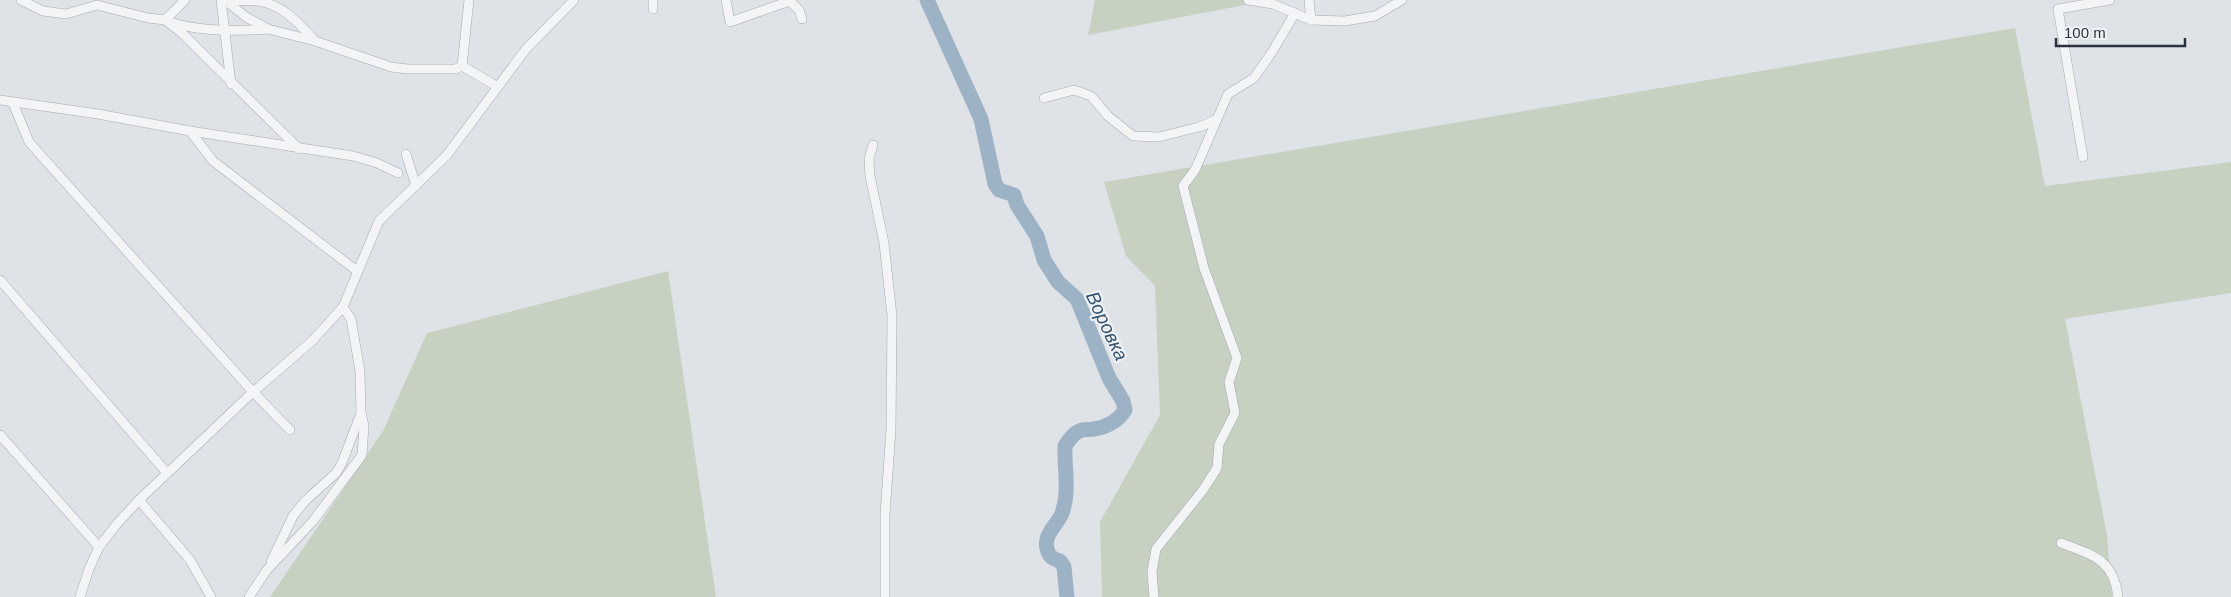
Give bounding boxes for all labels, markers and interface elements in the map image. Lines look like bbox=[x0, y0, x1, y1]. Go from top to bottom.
scale bar bbox=[2056, 15, 2185, 47]
text: 100 m bbox=[2064, 24, 2106, 41]
water label: Воровка bbox=[1082, 288, 1132, 364]

